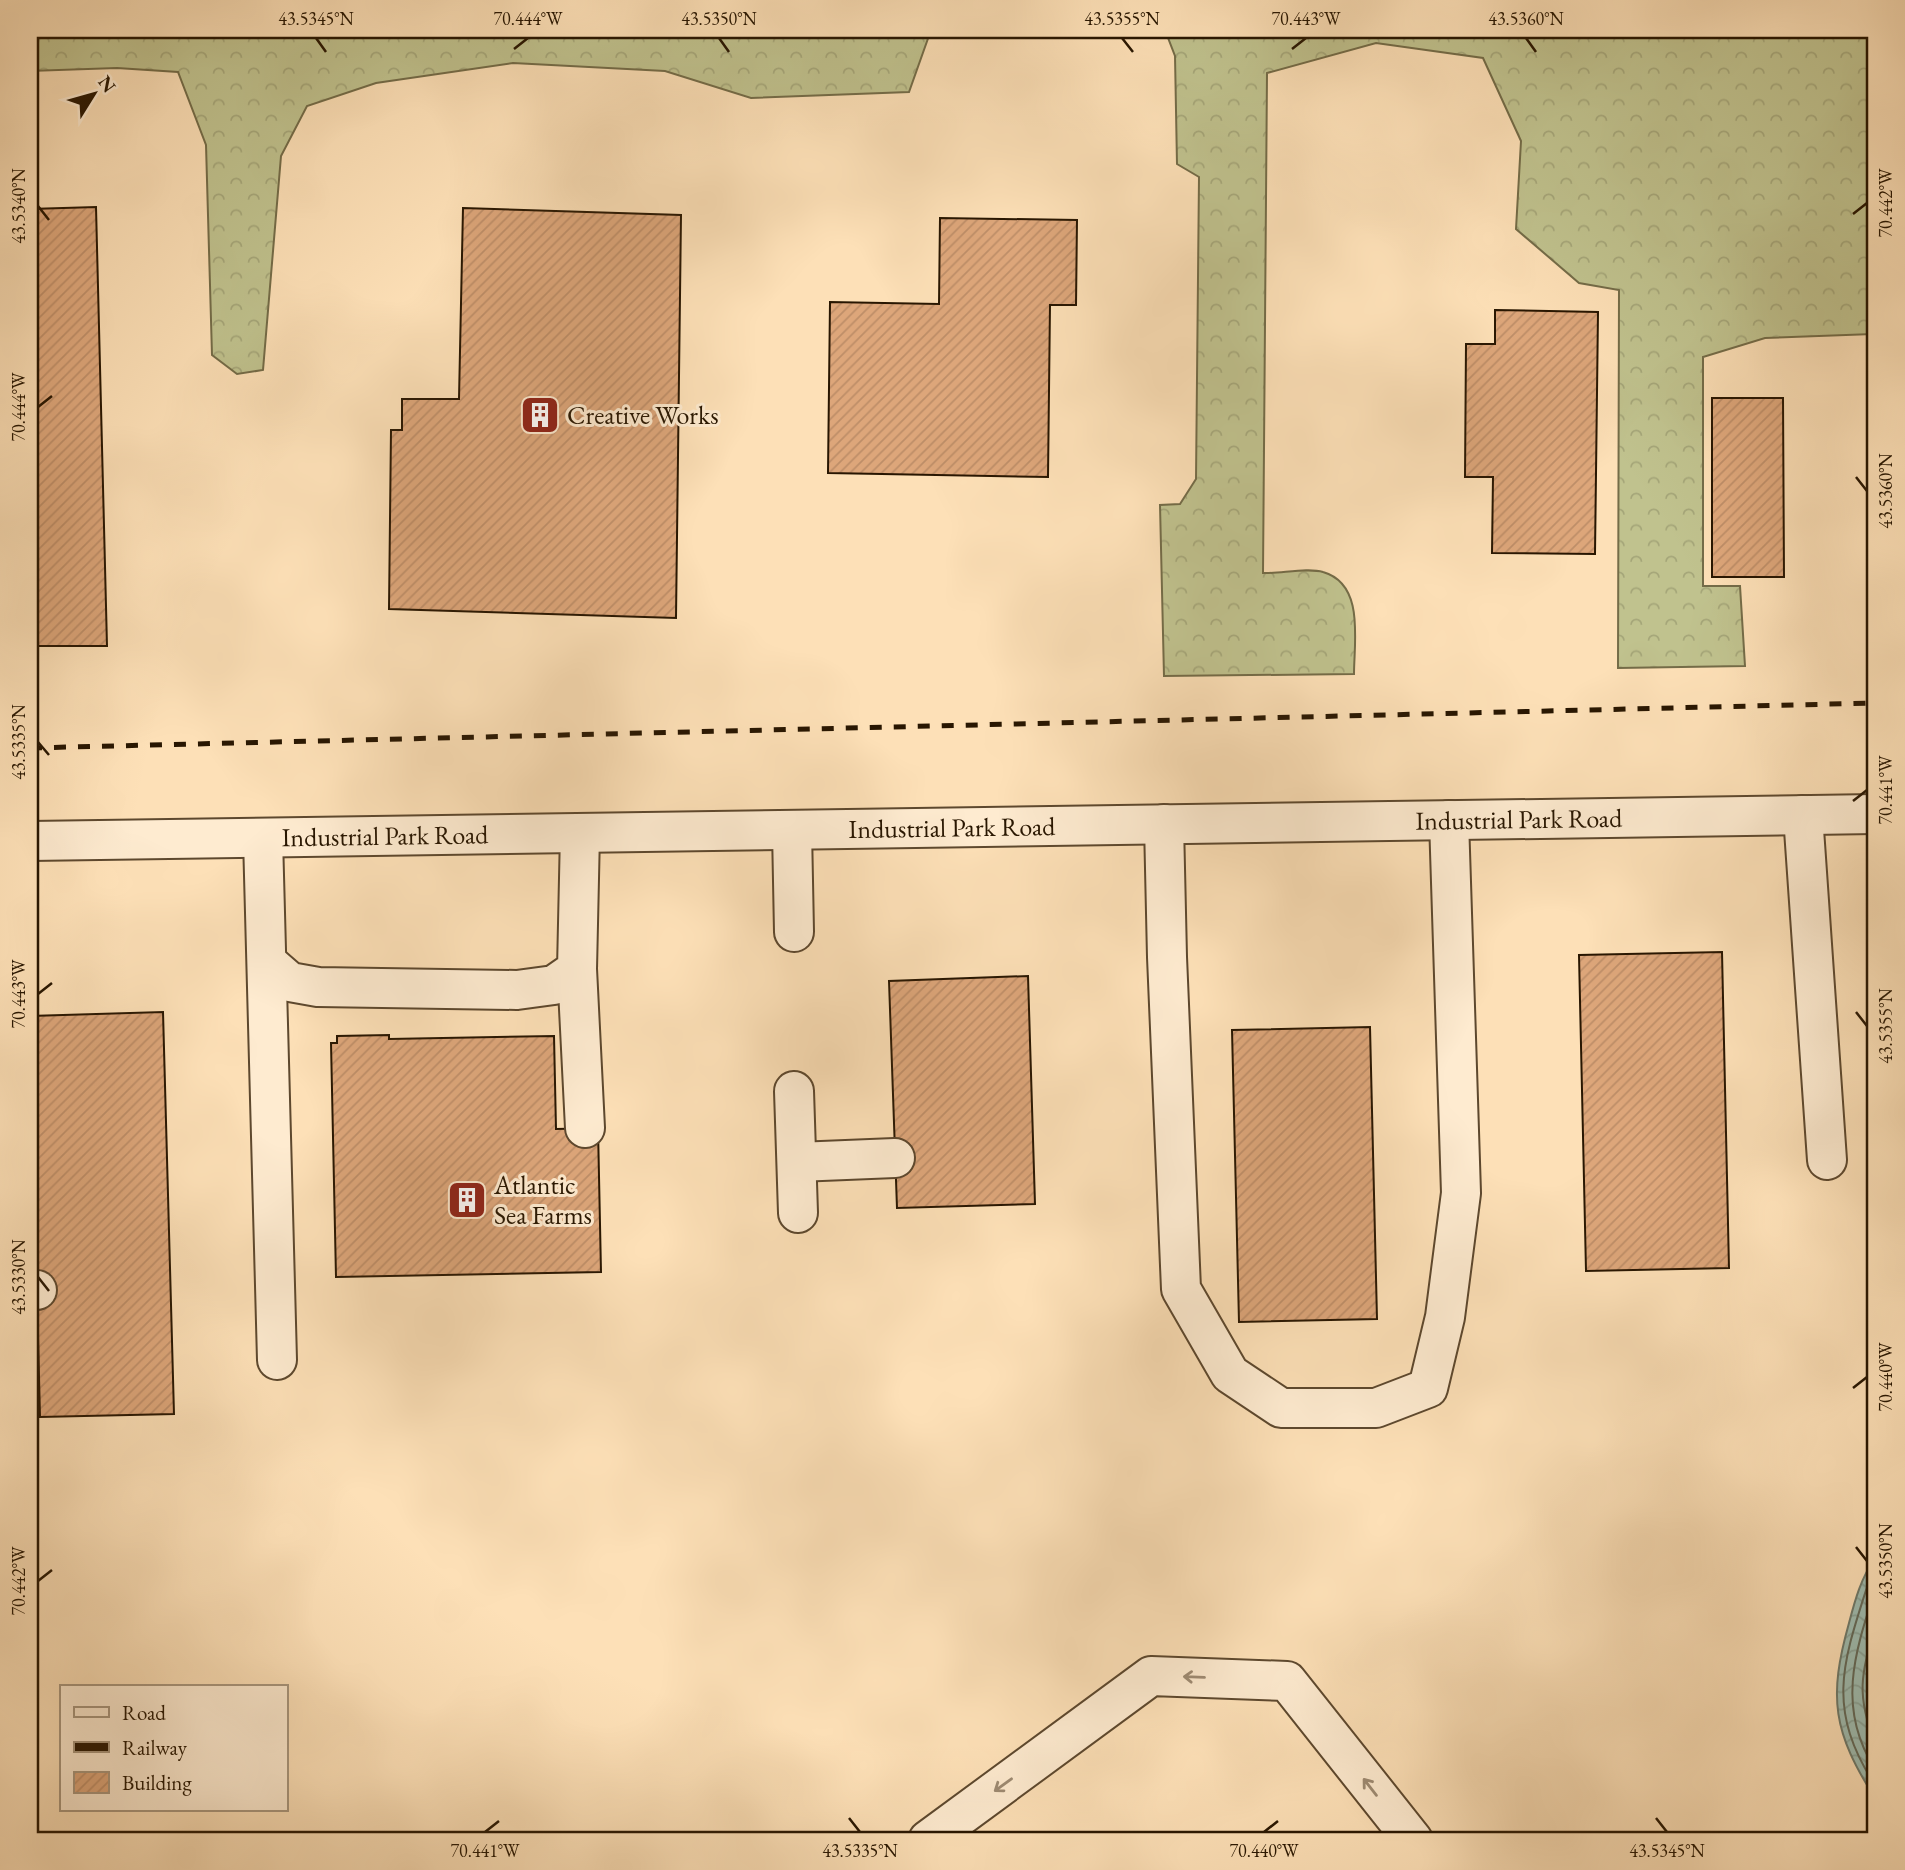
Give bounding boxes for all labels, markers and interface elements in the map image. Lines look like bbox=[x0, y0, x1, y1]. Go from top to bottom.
text: 43.5345°N bbox=[278, 7, 354, 30]
text: 70.444°W bbox=[493, 7, 563, 30]
text: 43.5350°N bbox=[681, 7, 757, 30]
text: 43.5355°N bbox=[1084, 7, 1160, 30]
text: 70.443°W bbox=[1271, 7, 1341, 30]
text: 43.5360°N bbox=[1488, 7, 1564, 30]
north arrow bbox=[60, 60, 130, 130]
text: N bbox=[93, 70, 122, 98]
text: 43.5340°N bbox=[7, 168, 30, 244]
text: 70.442°W bbox=[1874, 168, 1897, 238]
text: 70.444°W bbox=[7, 372, 30, 442]
building icon: Creative Works bbox=[519, 394, 561, 436]
place label: Creative Works bbox=[567, 398, 719, 432]
text: 43.5360°N bbox=[1874, 453, 1897, 529]
text: 43.5335°N bbox=[7, 704, 30, 780]
text: 70.441°W bbox=[1874, 755, 1897, 825]
street label: Industrial Park Road bbox=[1415, 801, 1623, 838]
street label: Industrial Park Road bbox=[848, 809, 1056, 846]
street label: Industrial Park Road bbox=[281, 817, 489, 854]
text: 70.443°W bbox=[7, 959, 30, 1029]
text: 43.5355°N bbox=[1874, 988, 1897, 1064]
place label: Atlantic Sea Farms bbox=[493, 1168, 592, 1232]
building icon: Atlantic Sea Farms bbox=[446, 1179, 488, 1221]
text: 43.5330°N bbox=[7, 1239, 30, 1315]
text: 70.440°W bbox=[1874, 1342, 1897, 1412]
text: 43.5350°N bbox=[1874, 1523, 1897, 1599]
text: 70.442°W bbox=[7, 1546, 30, 1616]
one-way arrow bbox=[1183, 1671, 1206, 1684]
legend bbox=[60, 1685, 287, 1811]
text: Road bbox=[122, 1699, 166, 1726]
text: Railway bbox=[122, 1734, 188, 1761]
text: Building bbox=[122, 1769, 192, 1796]
one-way arrow bbox=[994, 1778, 1013, 1792]
one-way arrow bbox=[1363, 1778, 1378, 1796]
text: 70.441°W bbox=[450, 1839, 520, 1862]
text: 43.5335°N bbox=[822, 1839, 898, 1862]
text: 70.440°W bbox=[1229, 1839, 1299, 1862]
text: 43.5345°N bbox=[1629, 1839, 1705, 1862]

